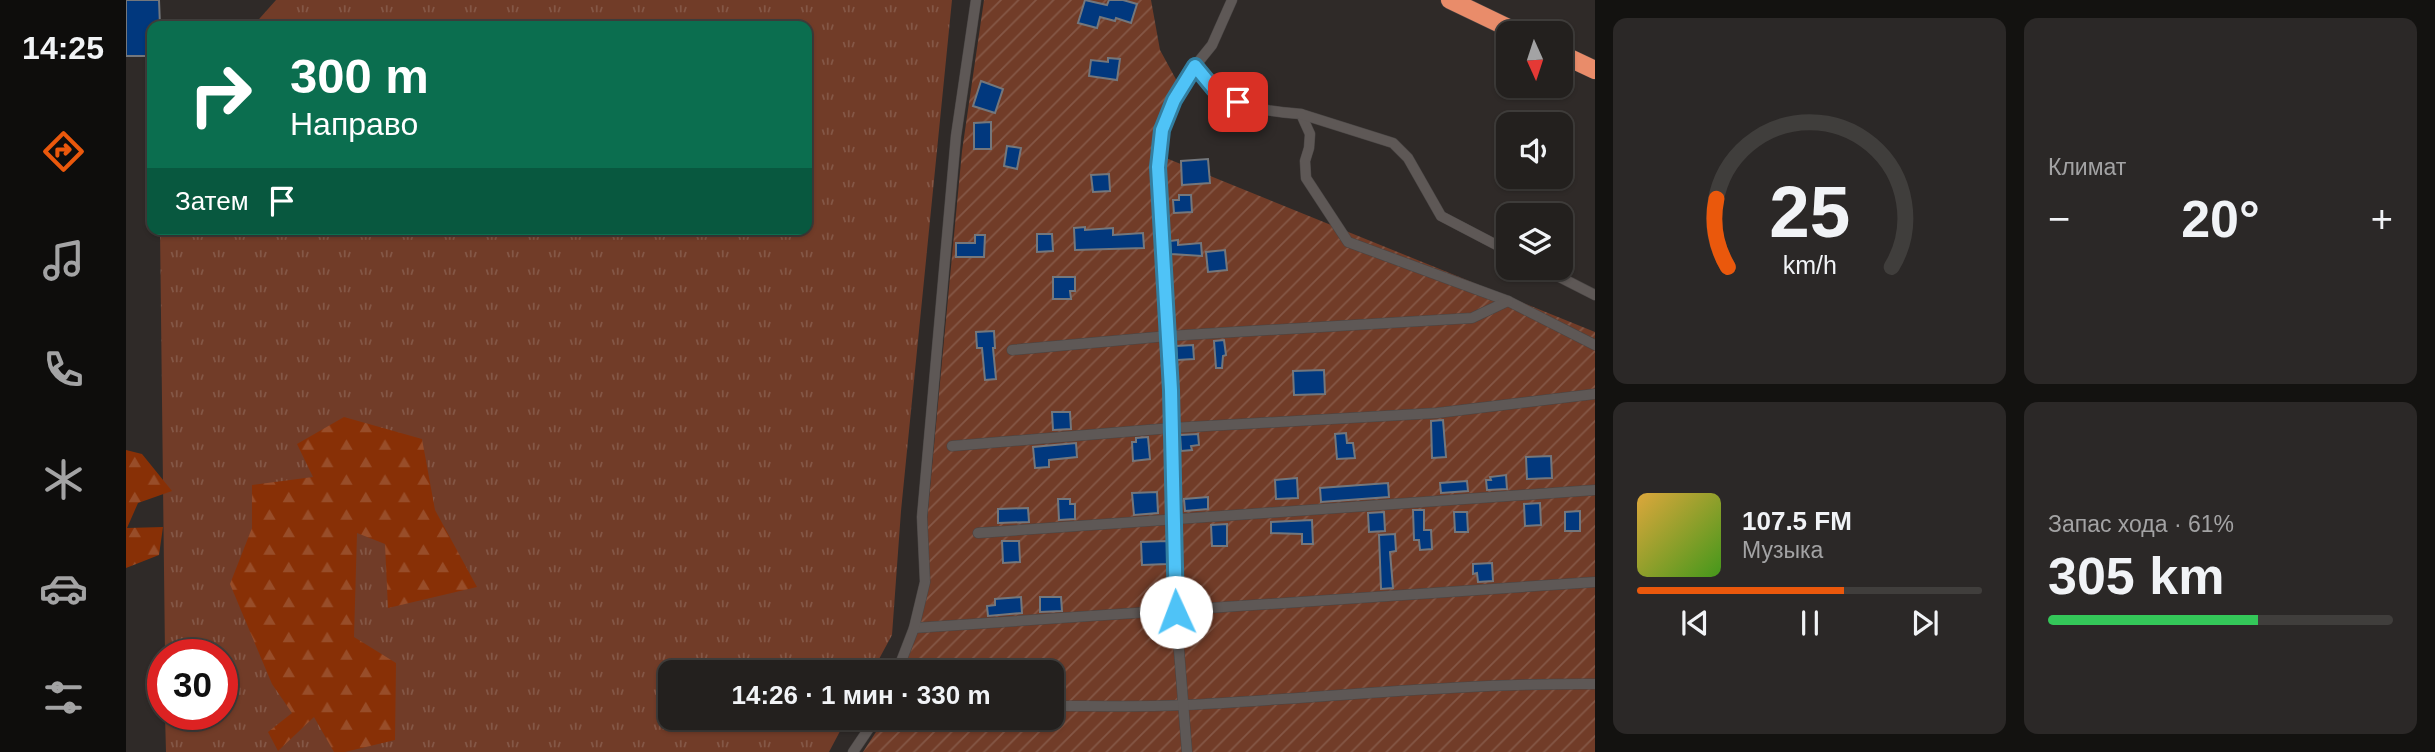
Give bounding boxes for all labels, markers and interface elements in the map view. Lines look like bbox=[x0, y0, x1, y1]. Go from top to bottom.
north arrow bbox=[1496, 21, 1573, 98]
map controls bbox=[1496, 21, 1573, 280]
text: 14:25 bbox=[22, 30, 104, 66]
icon: right bbox=[175, 49, 266, 140]
text: 300 m bbox=[290, 49, 429, 103]
pin bbox=[1208, 72, 1268, 132]
icon: arrive bbox=[1219, 83, 1257, 121]
text: Направо bbox=[290, 106, 418, 142]
button: sound bbox=[1496, 112, 1573, 189]
icon: directions bbox=[39, 127, 88, 176]
text: Климат bbox=[2048, 154, 2126, 180]
text: 25 bbox=[1769, 171, 1850, 252]
icon: arrive bbox=[263, 182, 301, 220]
text: Затем bbox=[175, 186, 249, 216]
text: 20° bbox=[2181, 190, 2260, 248]
text: − bbox=[2048, 198, 2070, 240]
text: + bbox=[2371, 198, 2393, 240]
button: layers bbox=[1496, 203, 1573, 280]
icon: music bbox=[39, 236, 88, 285]
text: km/h bbox=[1782, 251, 1837, 279]
icon: phone bbox=[39, 345, 88, 394]
icon: climate bbox=[39, 455, 88, 504]
text: 107.5 FM bbox=[1742, 506, 1852, 536]
text: Запас хода · 61% bbox=[2048, 511, 2234, 537]
text: Музыка bbox=[1742, 537, 1823, 563]
text: 305 km bbox=[2048, 547, 2224, 605]
icon: car bbox=[39, 564, 88, 613]
position arrow bbox=[1139, 575, 1213, 649]
icon: previous bbox=[1676, 604, 1714, 642]
icon: pause bbox=[1791, 604, 1829, 642]
icon: next bbox=[1906, 604, 1944, 642]
speed limit sign: 30 bbox=[147, 639, 238, 730]
icon: filters bbox=[39, 673, 88, 722]
text: 14:26 · 1 мин · 330 m bbox=[731, 680, 991, 710]

